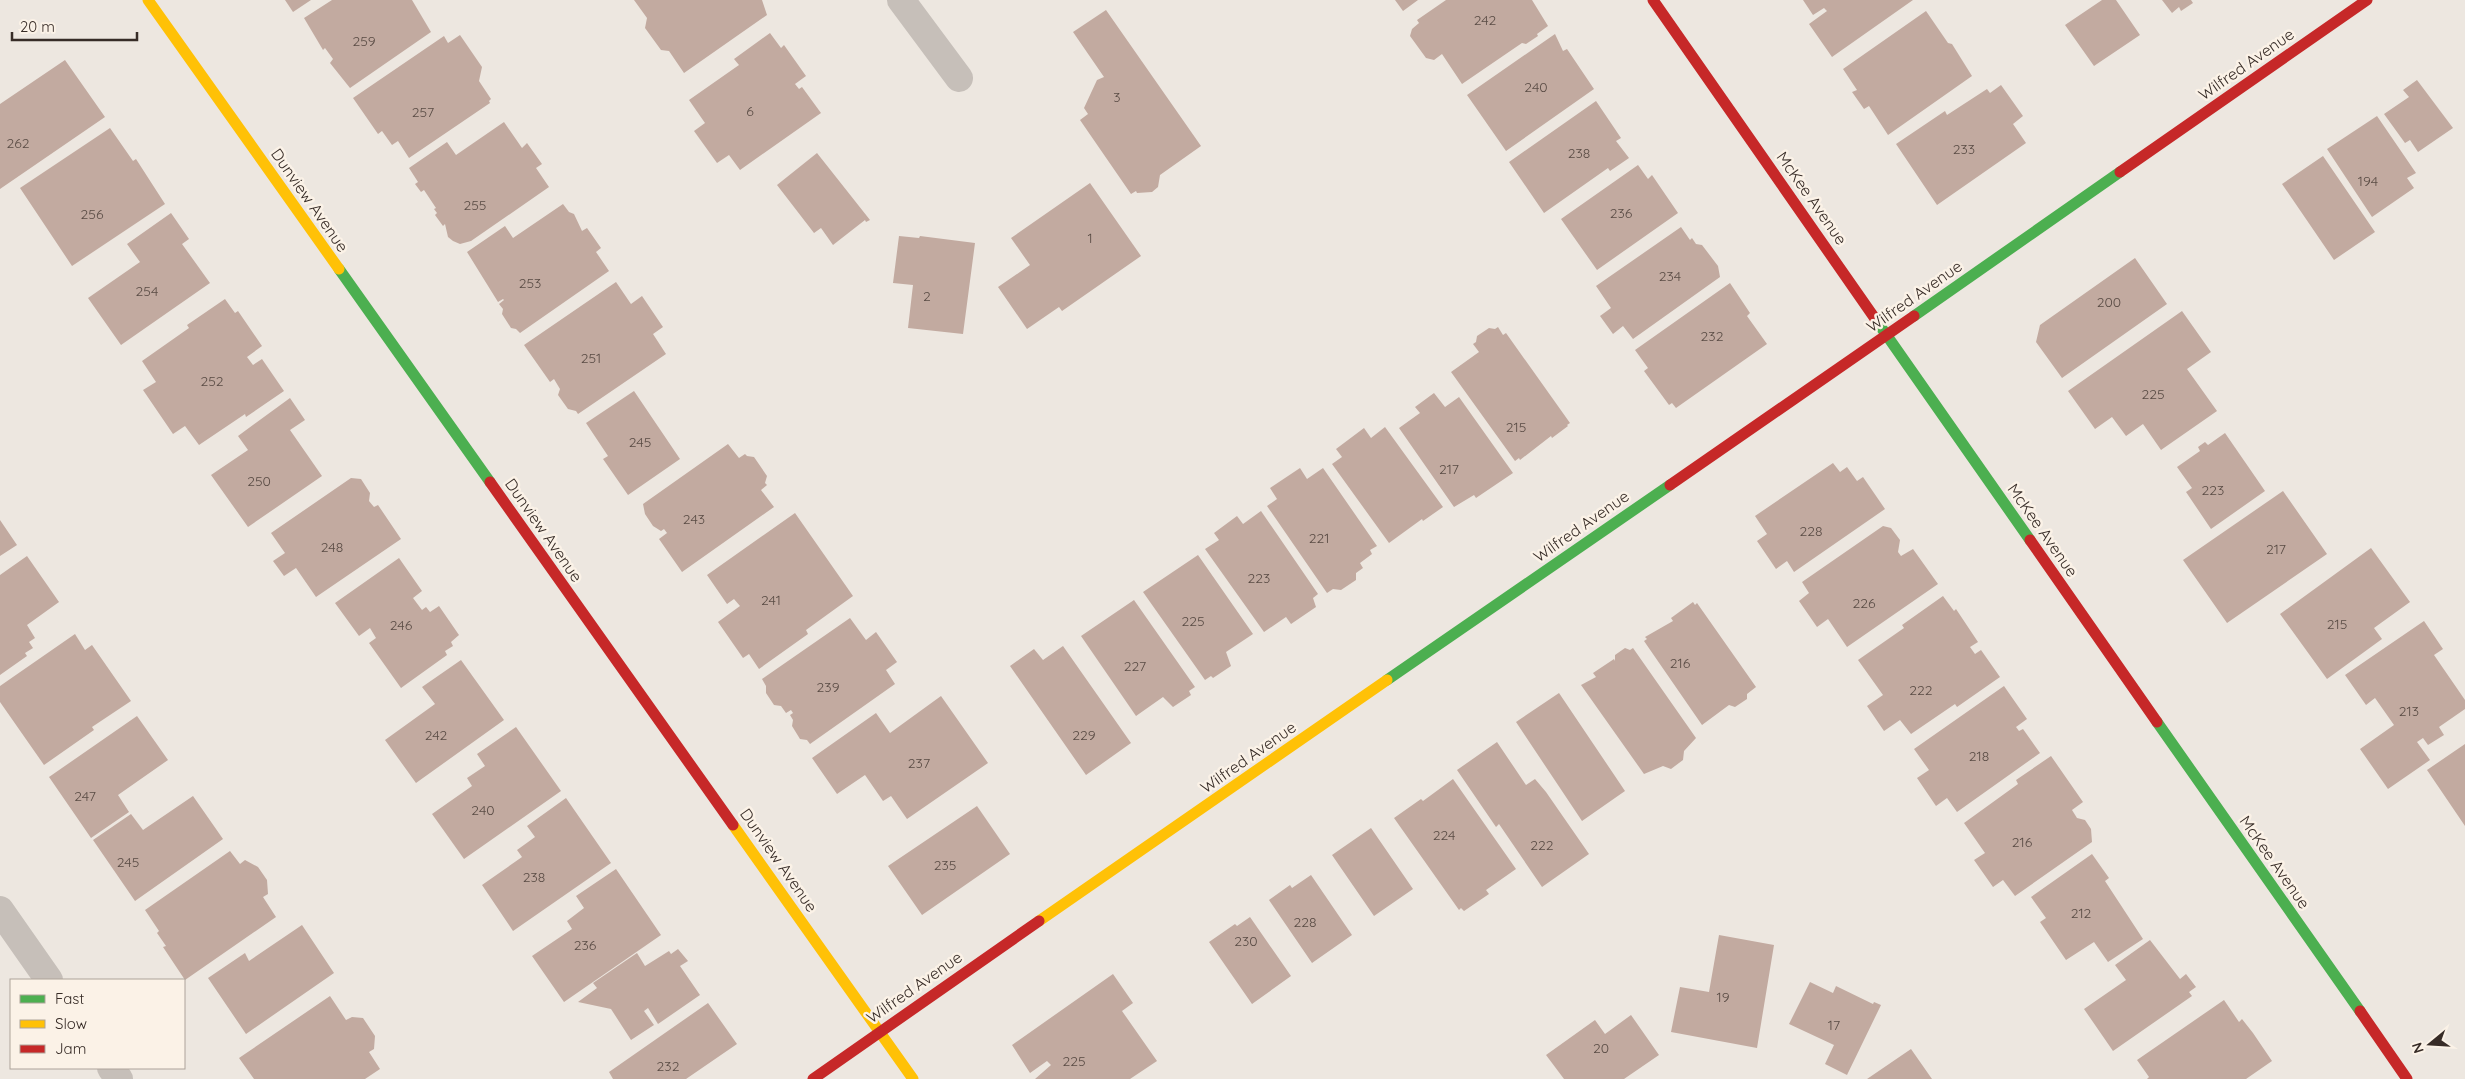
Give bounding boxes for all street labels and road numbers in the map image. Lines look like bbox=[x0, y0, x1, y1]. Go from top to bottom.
street label: Wilfred Avenue bbox=[2194, 24, 2298, 104]
street label: Dunview Avenue bbox=[267, 144, 353, 256]
street label: McKee Avenue bbox=[1773, 148, 1851, 248]
street label: Wilfred Avenue bbox=[1862, 256, 1966, 336]
street label: Dunview Avenue bbox=[501, 474, 587, 586]
street label: McKee Avenue bbox=[2004, 480, 2082, 580]
street label: Wilfred Avenue bbox=[1529, 486, 1633, 566]
street label: Wilfred Avenue bbox=[1196, 717, 1300, 797]
street label: Dunview Avenue bbox=[736, 804, 822, 916]
street label: McKee Avenue bbox=[2236, 812, 2314, 912]
street label: Wilfred Avenue bbox=[862, 947, 966, 1027]

